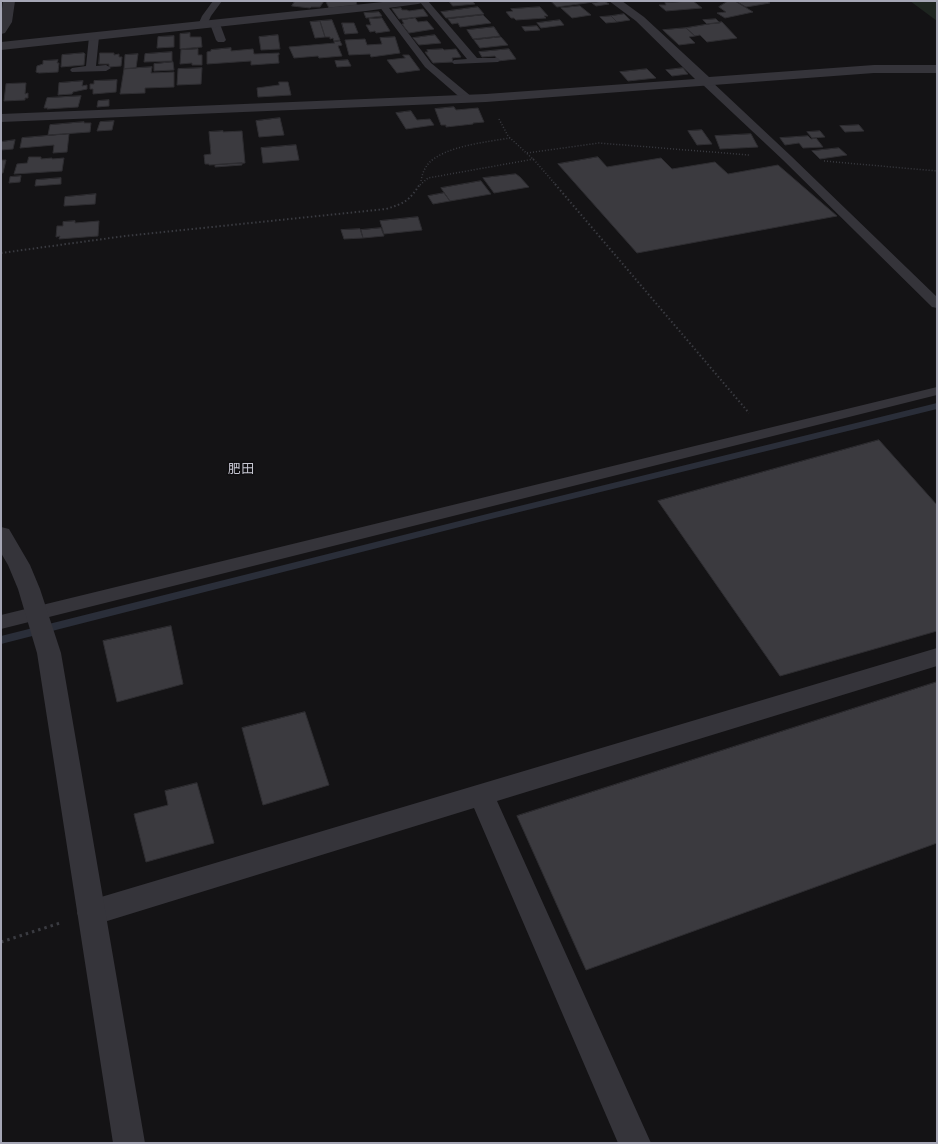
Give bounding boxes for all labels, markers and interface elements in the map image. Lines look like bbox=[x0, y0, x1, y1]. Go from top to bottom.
district label: 肥田 bbox=[228, 461, 254, 477]

